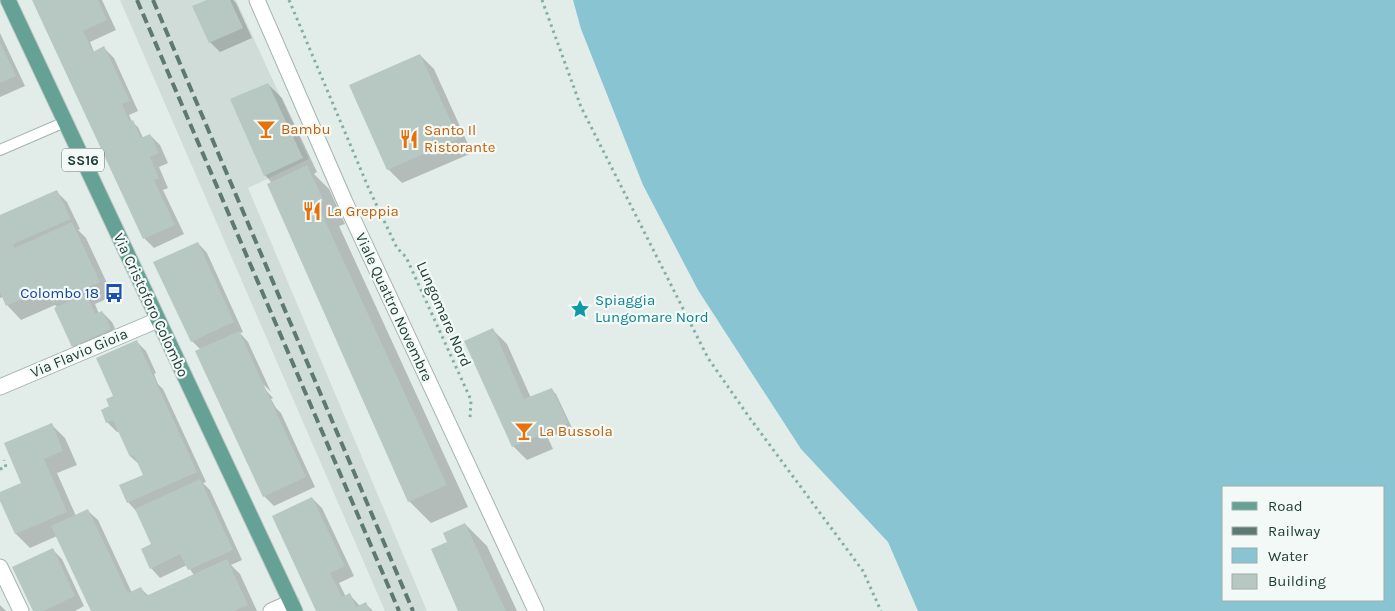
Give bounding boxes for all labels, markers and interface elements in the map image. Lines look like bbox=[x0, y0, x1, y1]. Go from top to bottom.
bar icon: Bambu bbox=[255, 118, 277, 140]
place label: Bambu bbox=[281, 120, 331, 138]
place label: Santo Il Ristorante bbox=[424, 121, 495, 156]
restaurant icon: Santo Il Ristorante bbox=[398, 128, 420, 150]
road number: SS16 bbox=[62, 148, 104, 172]
restaurant icon: La Greppia bbox=[301, 200, 323, 222]
place label: La Greppia bbox=[327, 202, 399, 220]
street label: Via Cristoforo Colombo bbox=[110, 230, 192, 380]
street label: Viale Quattro Novembre bbox=[352, 230, 436, 384]
street label: Lungomare Nord bbox=[413, 258, 475, 370]
bus stop icon: Colombo 18 bbox=[103, 282, 125, 304]
place label: Colombo 18 bbox=[20, 284, 99, 302]
place label: Spiaggia Lungomare Nord bbox=[595, 291, 709, 326]
place icon: Spiaggia Lungomare Nord bbox=[569, 298, 591, 320]
street label: Via Flavio Gioia bbox=[28, 324, 130, 382]
bar icon: La Bussola bbox=[513, 420, 535, 442]
place label: La Bussola bbox=[539, 422, 613, 440]
legend bbox=[1222, 486, 1385, 601]
text: Road bbox=[1268, 497, 1303, 515]
text: Railway bbox=[1268, 522, 1320, 540]
text: Water bbox=[1268, 547, 1309, 565]
text: Building bbox=[1268, 572, 1326, 590]

